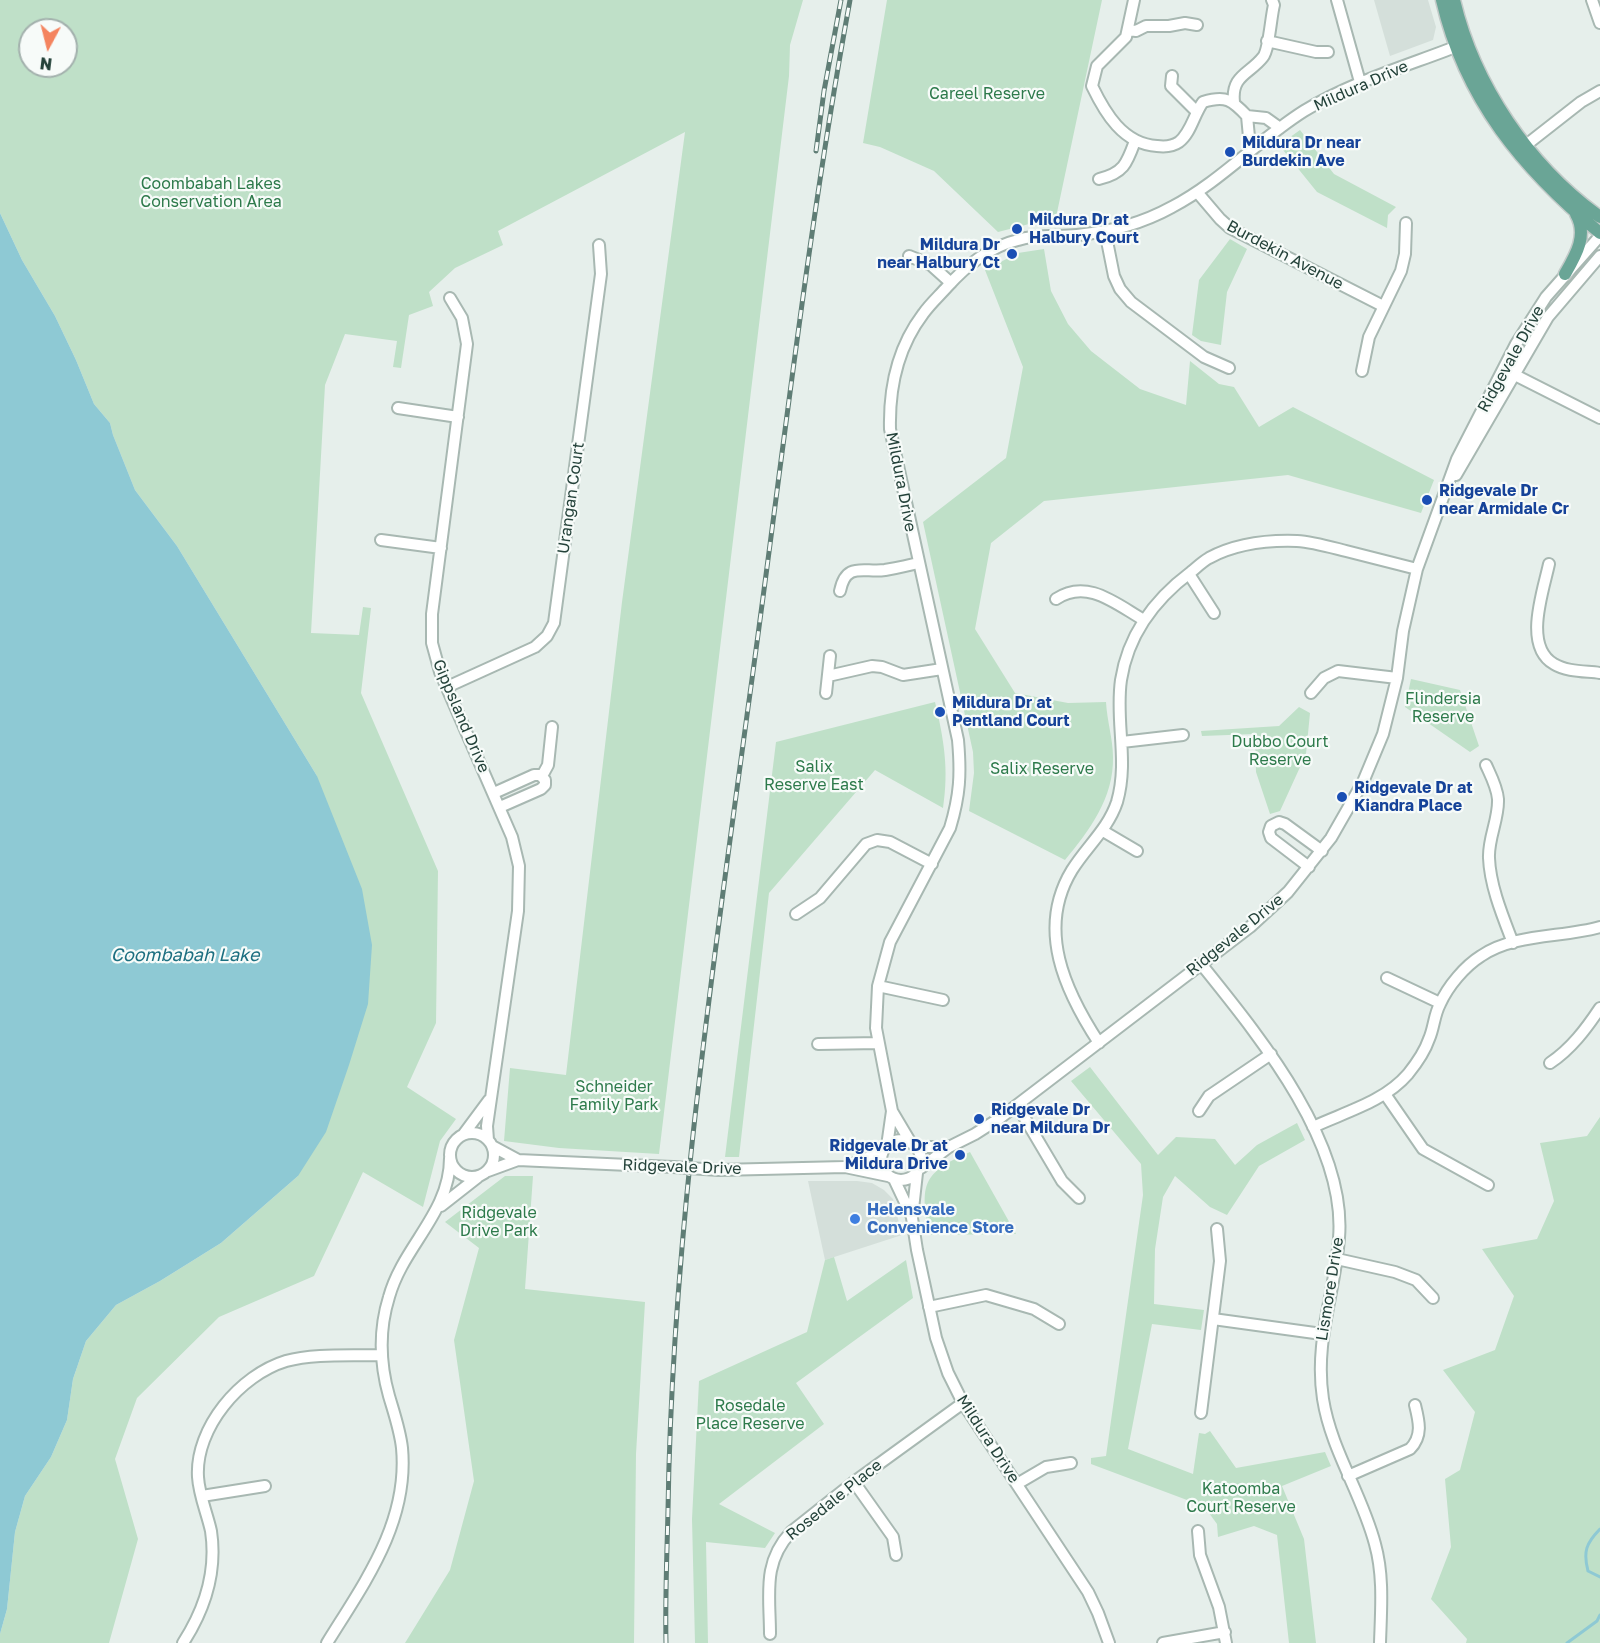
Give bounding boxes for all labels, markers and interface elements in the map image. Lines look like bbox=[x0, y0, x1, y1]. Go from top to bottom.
north arrow bbox=[18, 18, 78, 78]
text: N bbox=[39, 53, 53, 75]
street label: Mildura Drive bbox=[1311, 57, 1411, 115]
park label: Careel Reserve bbox=[929, 84, 1045, 104]
place label: Mildura Dr near Burdekin Ave bbox=[1242, 133, 1361, 171]
marker: Mildura Dr near Burdekin Ave bbox=[1223, 145, 1237, 159]
park label: Coombabah Lakes Conservation Area bbox=[140, 174, 282, 212]
place label: Mildura Dr at Halbury Court bbox=[1029, 210, 1139, 248]
street label: Burdekin Avenue bbox=[1223, 216, 1347, 294]
marker: Mildura Dr at Halbury Court bbox=[1010, 222, 1024, 236]
place label: Mildura Dr near Halbury Ct bbox=[877, 235, 1000, 273]
marker: Mildura Dr near Halbury Ct bbox=[1005, 247, 1019, 261]
street label: Ridgevale Drive bbox=[1474, 302, 1548, 416]
street label: Mildura Drive bbox=[882, 430, 920, 534]
street label: Urangan Court bbox=[554, 441, 588, 555]
place label: Ridgevale Dr near Armidale Cr bbox=[1439, 481, 1569, 519]
marker: Ridgevale Dr near Armidale Cr bbox=[1420, 493, 1434, 507]
street label: Gippsland Drive bbox=[428, 656, 494, 776]
park label: Flindersia Reserve bbox=[1405, 689, 1481, 727]
place label: Mildura Dr at Pentland Court bbox=[952, 693, 1070, 731]
marker: Mildura Dr at Pentland Court bbox=[933, 705, 947, 719]
park label: Dubbo Court Reserve bbox=[1231, 732, 1329, 770]
park label: Salix Reserve East bbox=[764, 757, 864, 795]
park label: Salix Reserve bbox=[990, 759, 1094, 779]
place label: Ridgevale Dr at Kiandra Place bbox=[1354, 778, 1473, 816]
marker: Ridgevale Dr at Kiandra Place bbox=[1335, 790, 1349, 804]
street label: Ridgevale Drive bbox=[1183, 890, 1287, 980]
water label: Coombabah Lake bbox=[111, 944, 259, 966]
park label: Schneider Family Park bbox=[569, 1077, 659, 1115]
place label: Ridgevale Dr near Mildura Dr bbox=[991, 1100, 1110, 1138]
marker: Ridgevale Dr near Mildura Dr bbox=[972, 1112, 986, 1126]
place label: Ridgevale Dr at Mildura Drive bbox=[829, 1136, 948, 1174]
marker: Ridgevale Dr at Mildura Drive bbox=[953, 1148, 967, 1162]
street label: Ridgevale Drive bbox=[622, 1155, 742, 1179]
place label: Helensvale Convenience Store bbox=[867, 1200, 1014, 1238]
park label: Ridgevale Drive Park bbox=[460, 1203, 538, 1241]
marker: Helensvale Convenience Store bbox=[848, 1212, 862, 1226]
street label: Lismore Drive bbox=[1312, 1236, 1348, 1342]
street label: Mildura Drive bbox=[952, 1391, 1024, 1487]
park label: Rosedale Place Reserve bbox=[695, 1396, 805, 1434]
street label: Rosedale Place bbox=[782, 1455, 886, 1545]
park label: Katoomba Court Reserve bbox=[1186, 1479, 1296, 1517]

